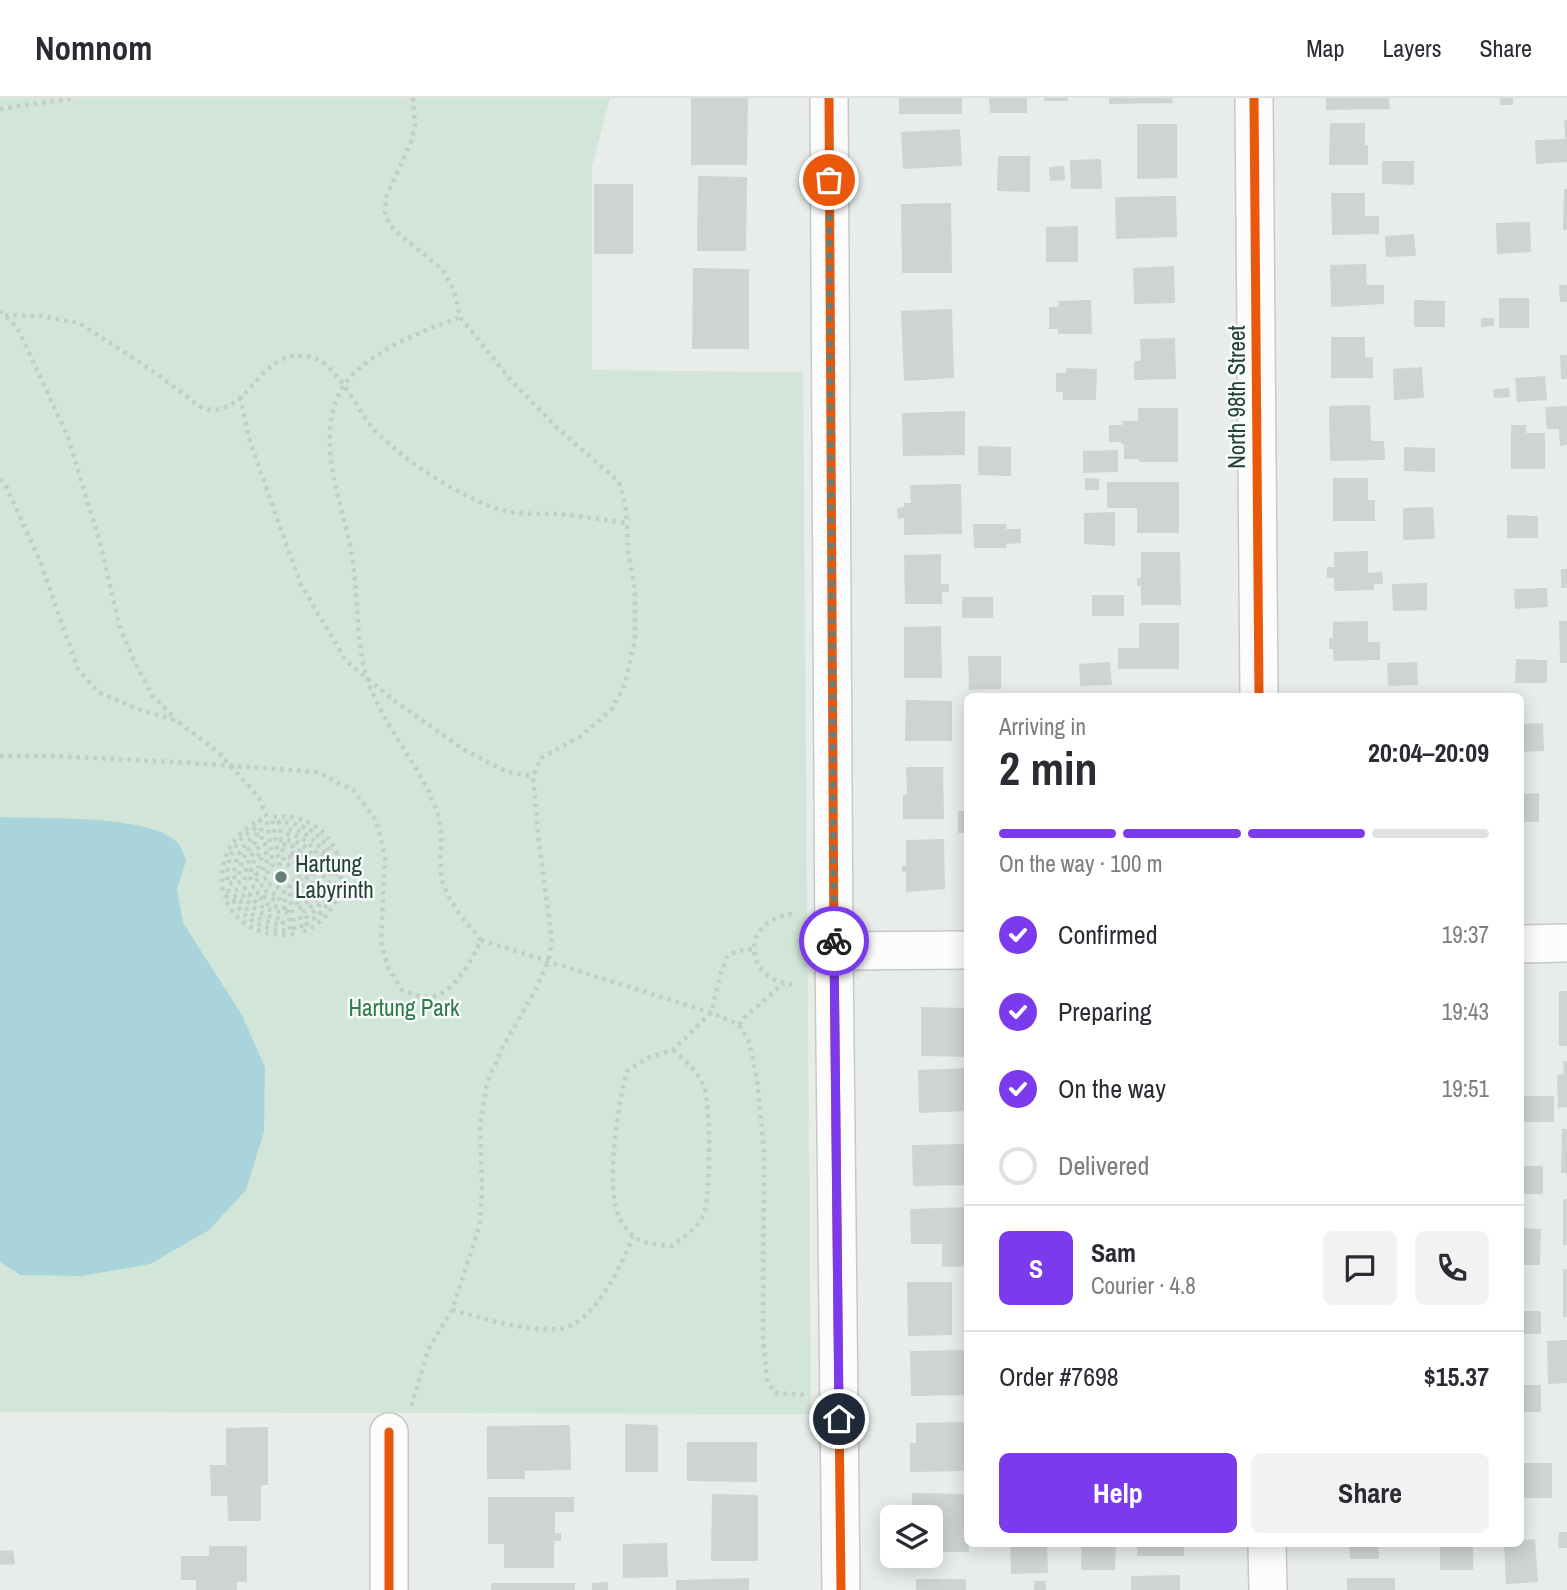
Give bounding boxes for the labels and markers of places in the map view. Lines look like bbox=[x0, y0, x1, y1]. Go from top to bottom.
pin bbox=[799, 150, 859, 210]
place label: Hartung Labyrinth bbox=[295, 848, 374, 905]
marker: Hartung Labyrinth bbox=[273, 869, 289, 885]
pin bbox=[809, 1389, 869, 1449]

